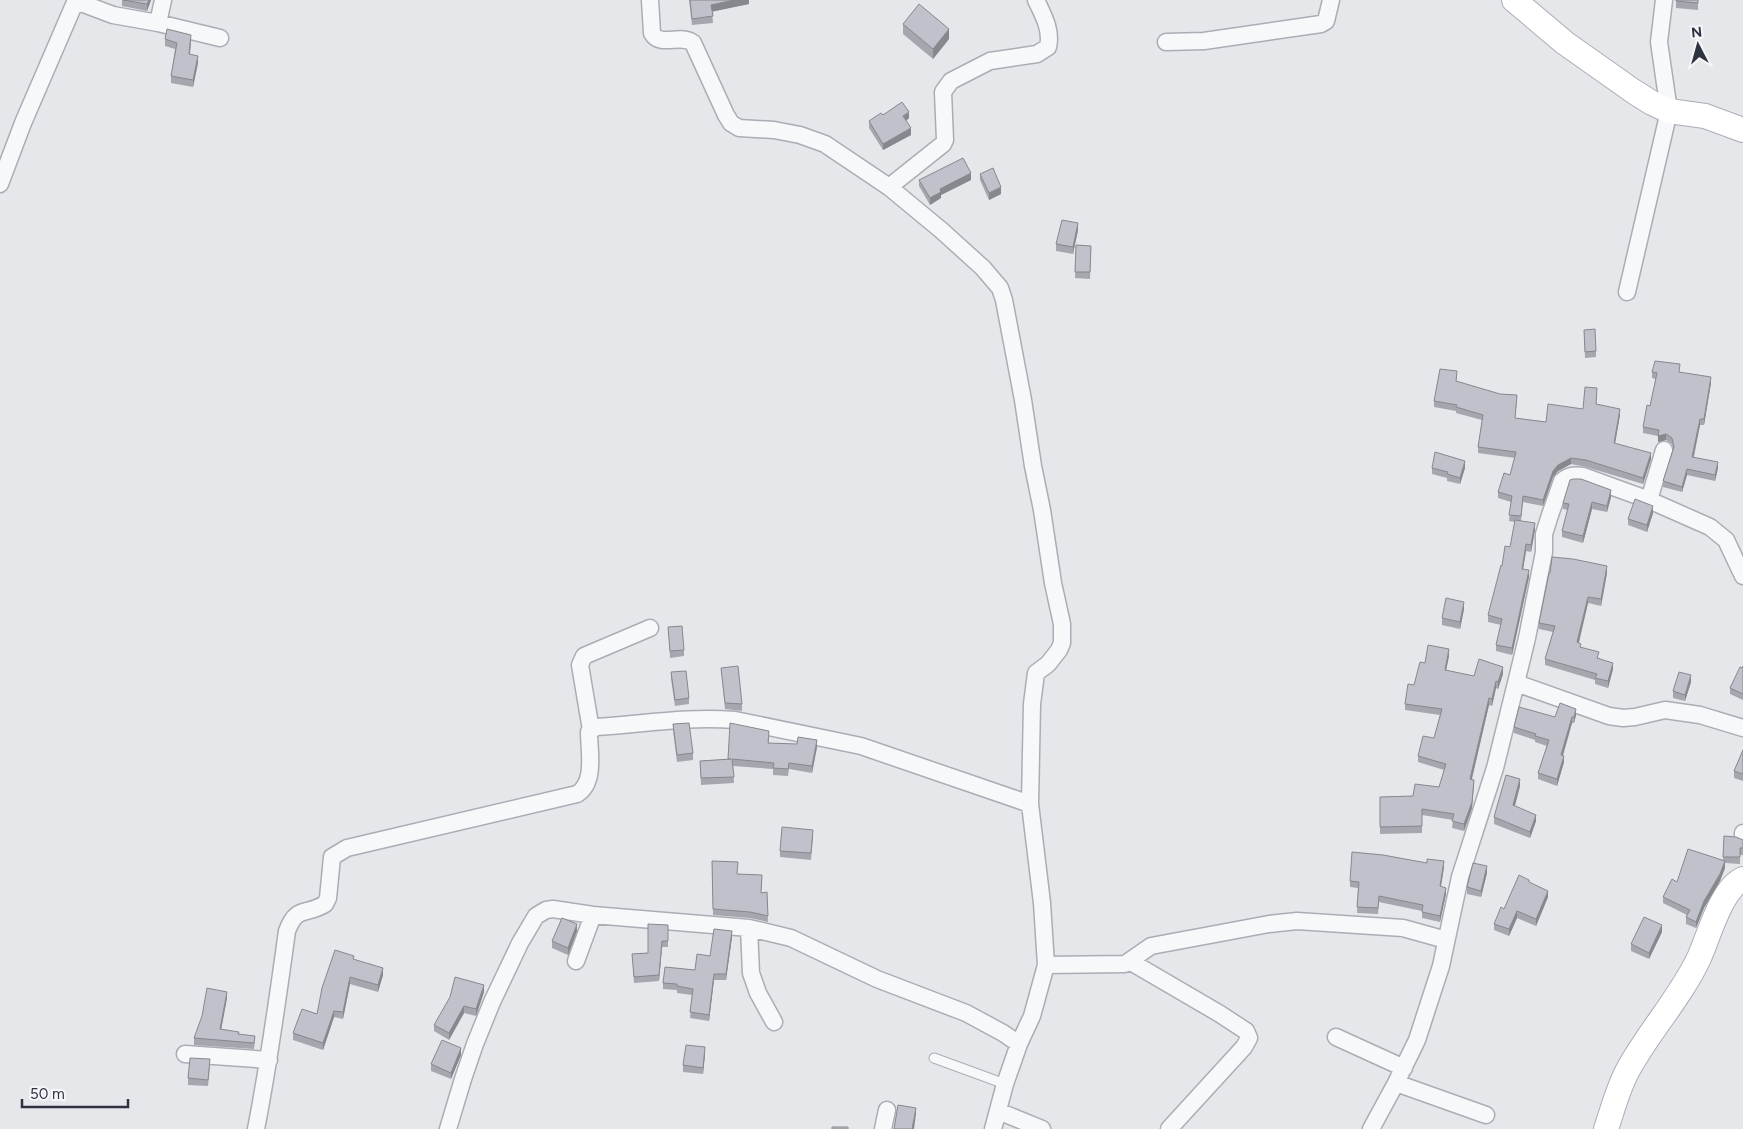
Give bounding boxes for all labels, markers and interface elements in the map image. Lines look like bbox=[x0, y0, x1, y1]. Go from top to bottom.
north arrow bbox=[1673, 20, 1723, 70]
text: N bbox=[1690, 24, 1703, 42]
scale bar bbox=[22, 1076, 129, 1108]
text: 50 m bbox=[30, 1085, 65, 1103]

